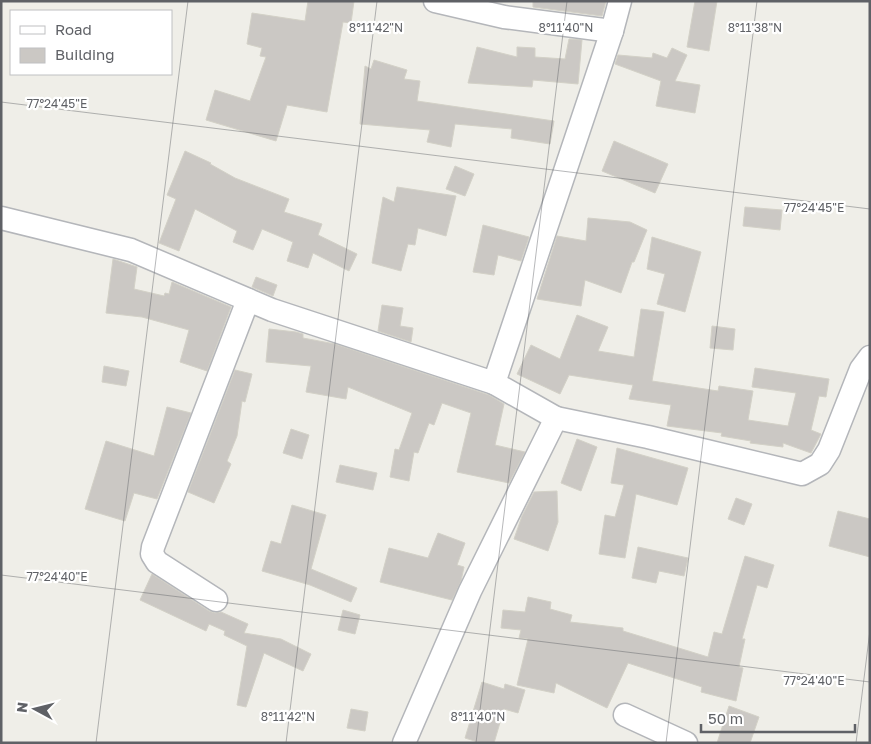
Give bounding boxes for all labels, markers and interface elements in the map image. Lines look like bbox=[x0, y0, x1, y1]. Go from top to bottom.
legend bbox=[10, 10, 172, 75]
text: Road bbox=[55, 20, 92, 38]
text: 8°11'42"N bbox=[349, 20, 403, 35]
text: 8°11'40"N bbox=[539, 20, 593, 35]
text: 8°11'38"N bbox=[728, 20, 782, 35]
text: Building bbox=[55, 45, 115, 63]
text: 77°24'45"E bbox=[27, 96, 87, 111]
text: 77°24'45"E bbox=[784, 200, 844, 215]
text: 77°24'40"E bbox=[26, 569, 88, 584]
text: 77°24'40"E bbox=[783, 673, 845, 688]
north arrow bbox=[10, 684, 60, 734]
text: N bbox=[13, 701, 31, 714]
scale bar bbox=[701, 702, 855, 734]
text: 8°11'42"N bbox=[261, 709, 315, 724]
text: 8°11'40"N bbox=[451, 709, 505, 724]
text: 50 m bbox=[708, 709, 743, 727]

